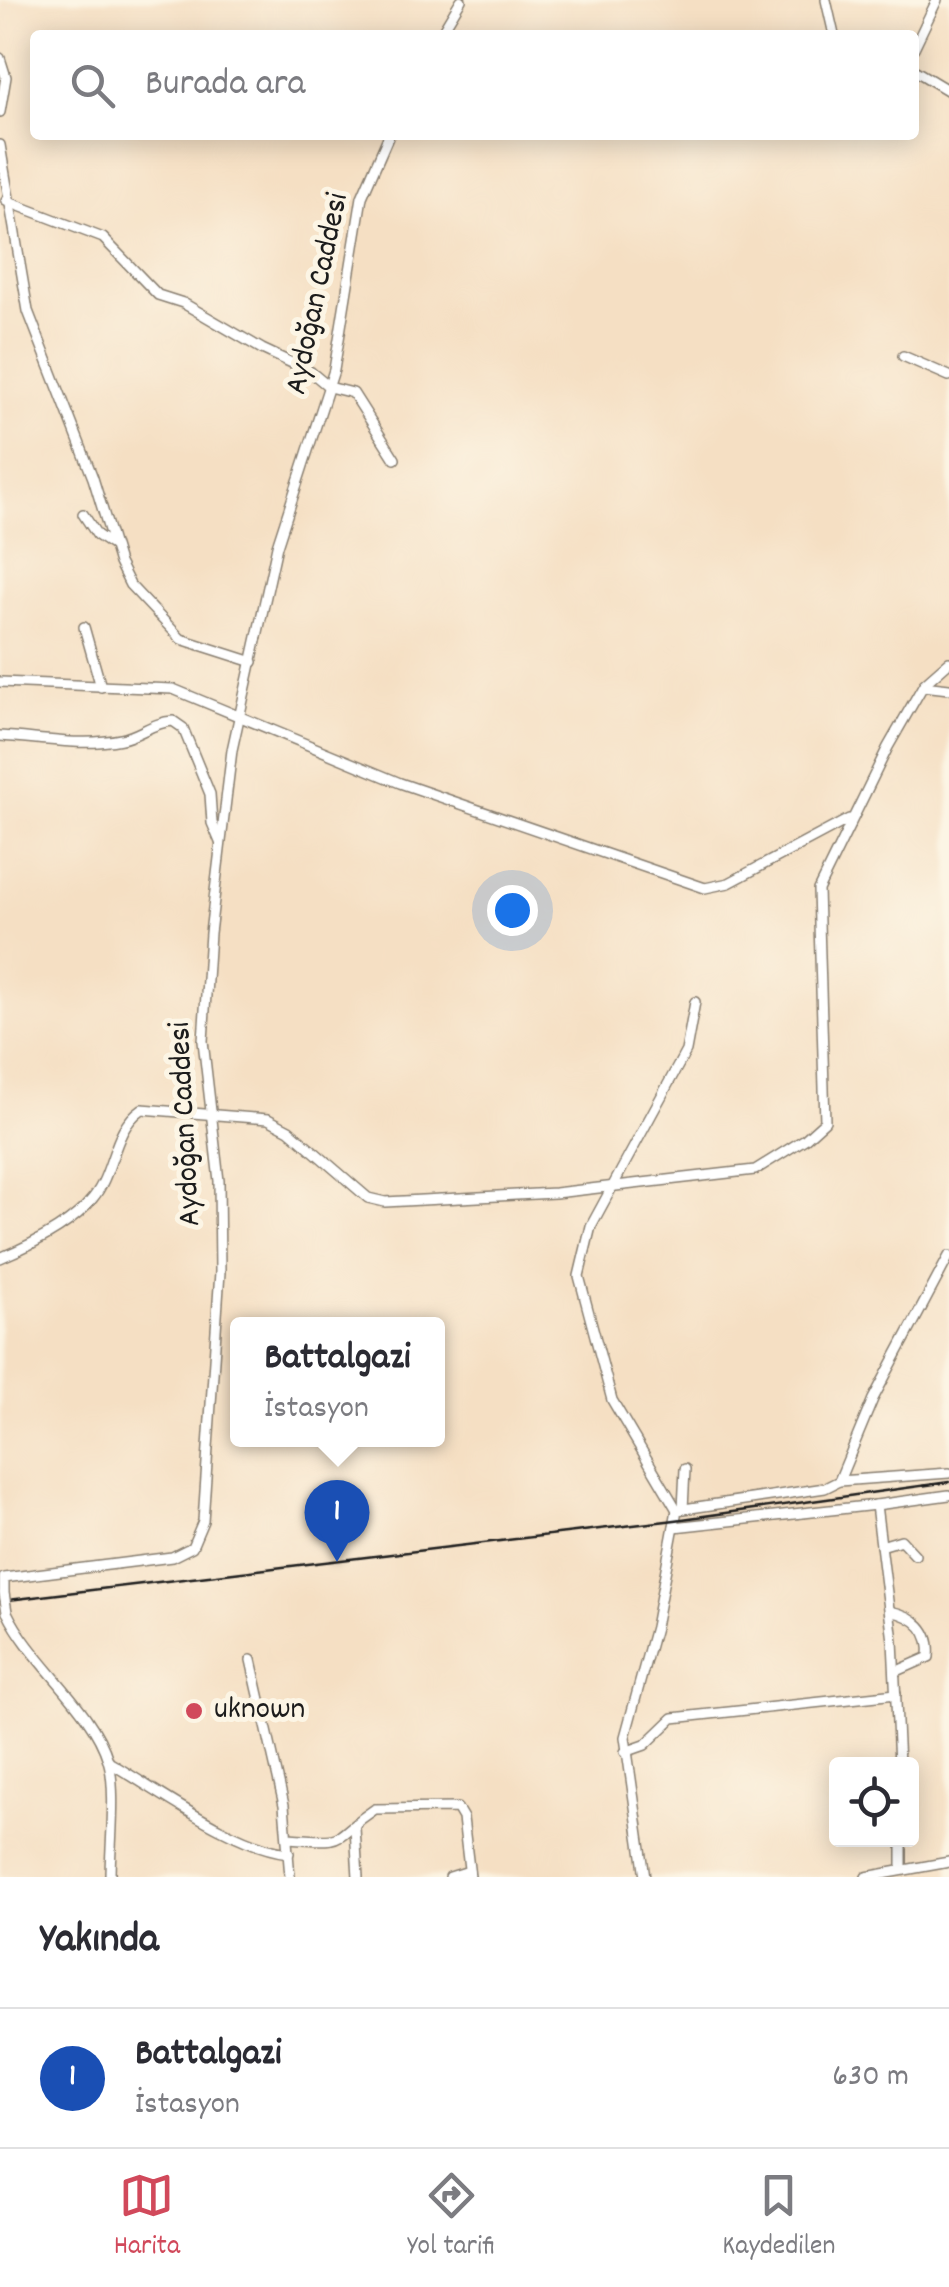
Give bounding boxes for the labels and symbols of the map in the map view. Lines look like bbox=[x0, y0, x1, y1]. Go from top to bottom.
street label: Aydoğan Caddesi bbox=[275, 189, 363, 399]
your location bbox=[487, 885, 538, 936]
street label: Aydoğan Caddesi bbox=[159, 1020, 215, 1228]
pin: 1 bbox=[304, 1480, 370, 1562]
place label: uknown bbox=[214, 1688, 305, 1734]
marker: uknown bbox=[183, 1700, 205, 1722]

